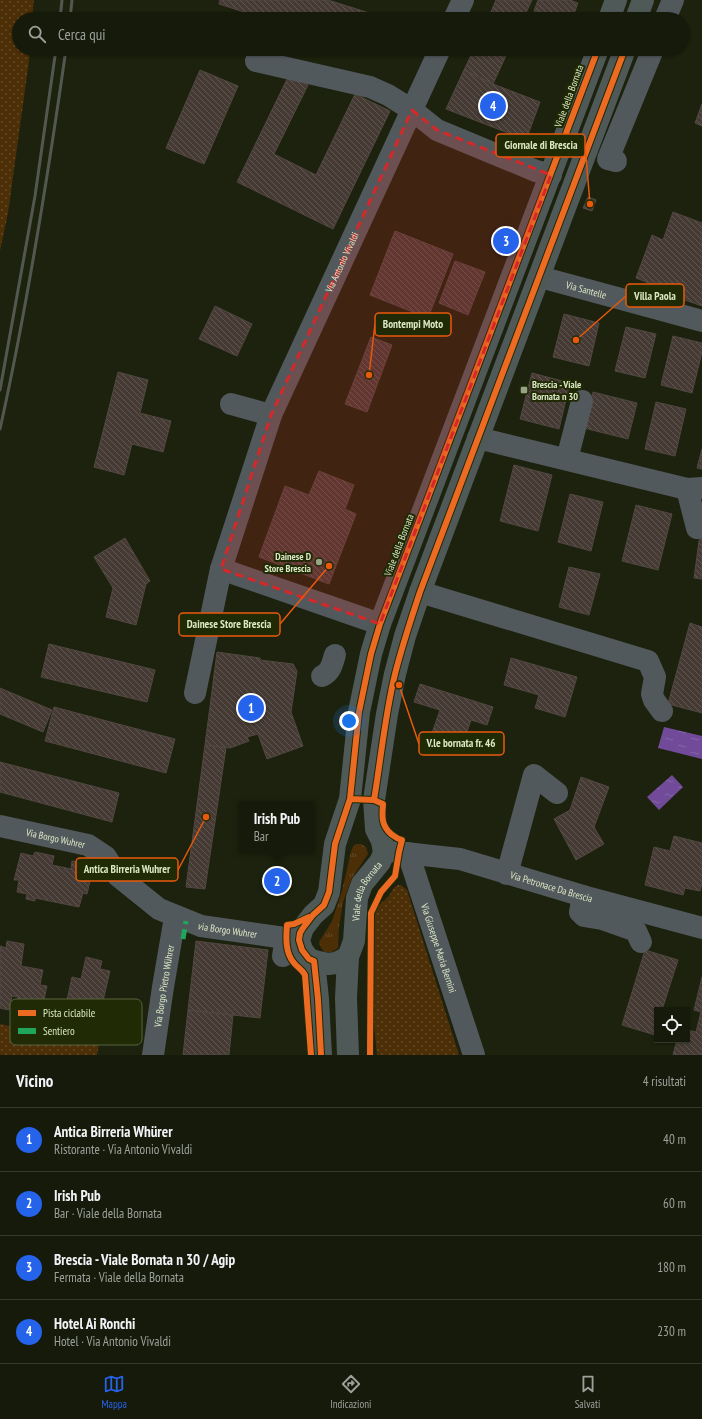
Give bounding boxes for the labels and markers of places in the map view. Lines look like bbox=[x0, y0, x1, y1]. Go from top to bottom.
pin: 4 bbox=[480, 91, 506, 121]
callout: Giornale di Brescia bbox=[496, 134, 585, 157]
pin: 3 bbox=[493, 226, 519, 256]
callout: Villa Paola bbox=[626, 284, 684, 307]
callout: Bontempi Moto bbox=[375, 313, 451, 336]
place label: Brescia - Viale Bornata n 30 bbox=[532, 378, 581, 403]
marker: Brescia - Viale Bornata n 30 bbox=[519, 385, 529, 395]
place label: Dainese D Store Brescia bbox=[265, 550, 312, 575]
marker: Dainese D Store Brescia bbox=[314, 557, 324, 567]
callout: Dainese Store Brescia bbox=[179, 613, 280, 636]
pin: 1 bbox=[238, 693, 264, 723]
callout: V.le bornata fr. 46 bbox=[419, 732, 504, 755]
callout: Antica Birreria Wuhrer bbox=[76, 858, 178, 881]
pin: 2 bbox=[264, 866, 290, 896]

